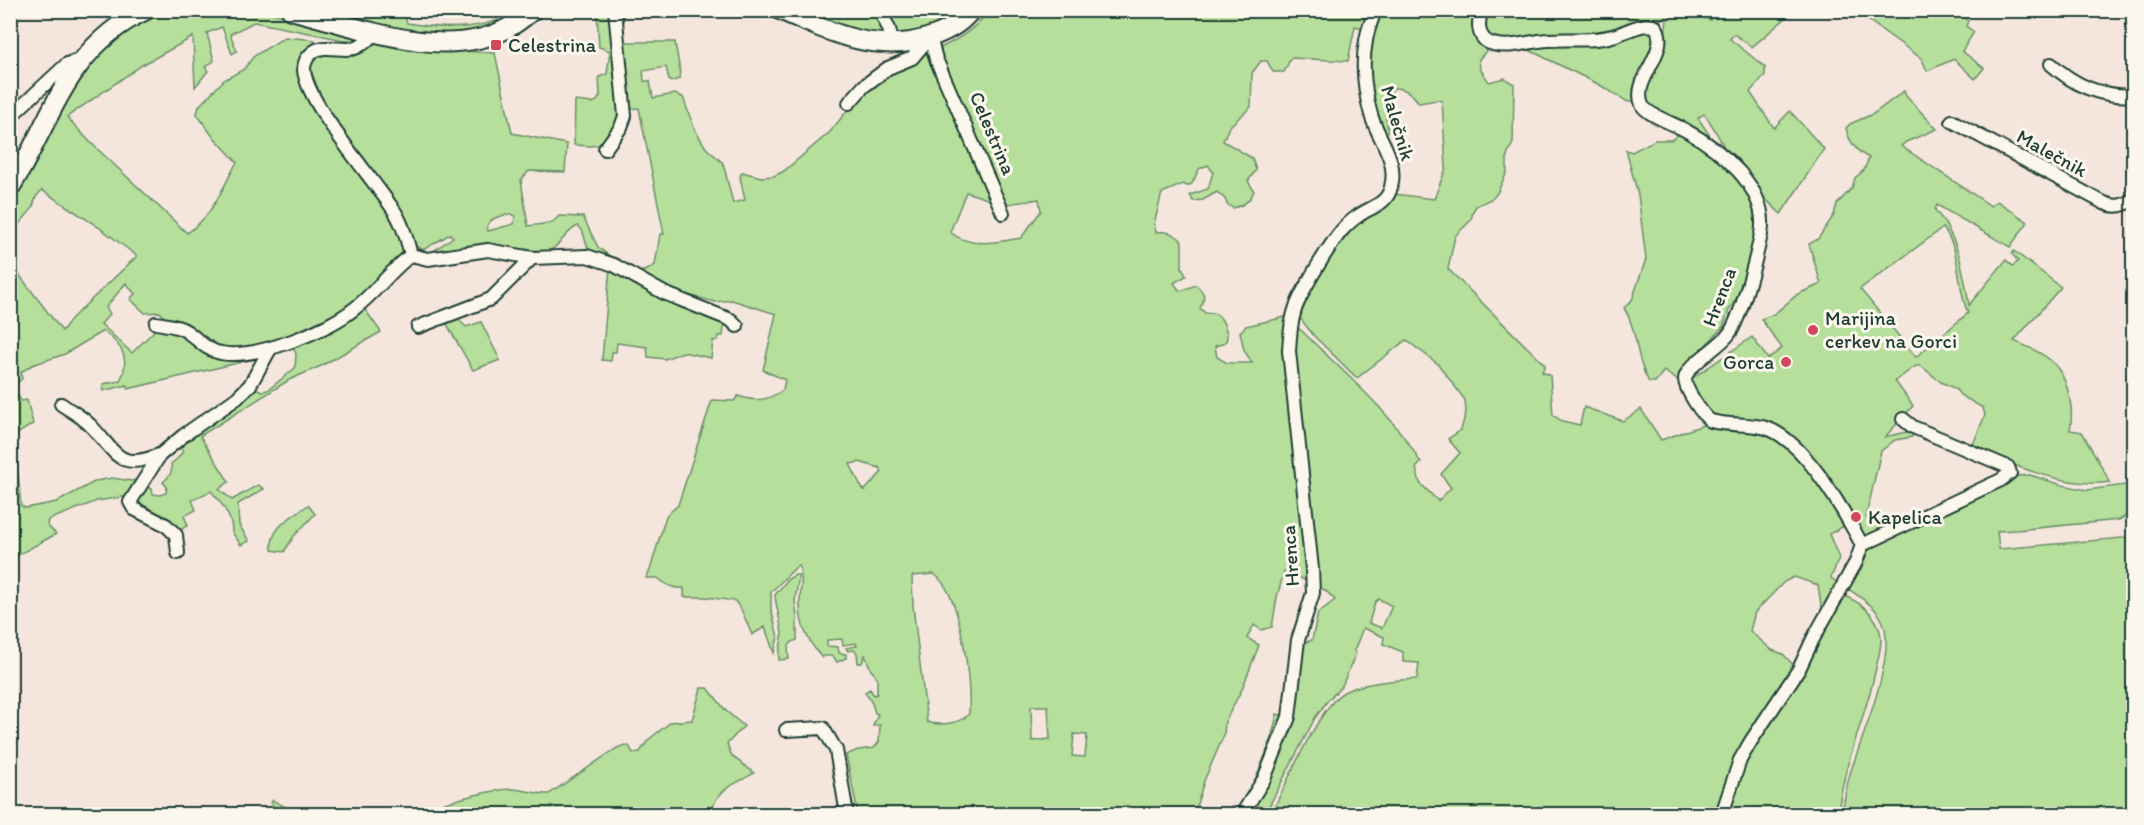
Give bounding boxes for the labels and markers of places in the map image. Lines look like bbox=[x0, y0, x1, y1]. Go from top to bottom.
place label: Celestrina bbox=[508, 33, 597, 57]
marker: Celestrina bbox=[489, 38, 503, 52]
place label: Marijina cerkev na Gorci bbox=[1825, 306, 1957, 353]
marker: Marijina cerkev na Gorci bbox=[1806, 323, 1820, 337]
place label: Gorca bbox=[1723, 350, 1774, 374]
marker: Gorca bbox=[1779, 355, 1793, 369]
place label: Kapelica bbox=[1868, 505, 1942, 529]
marker: Kapelica bbox=[1849, 510, 1863, 524]

